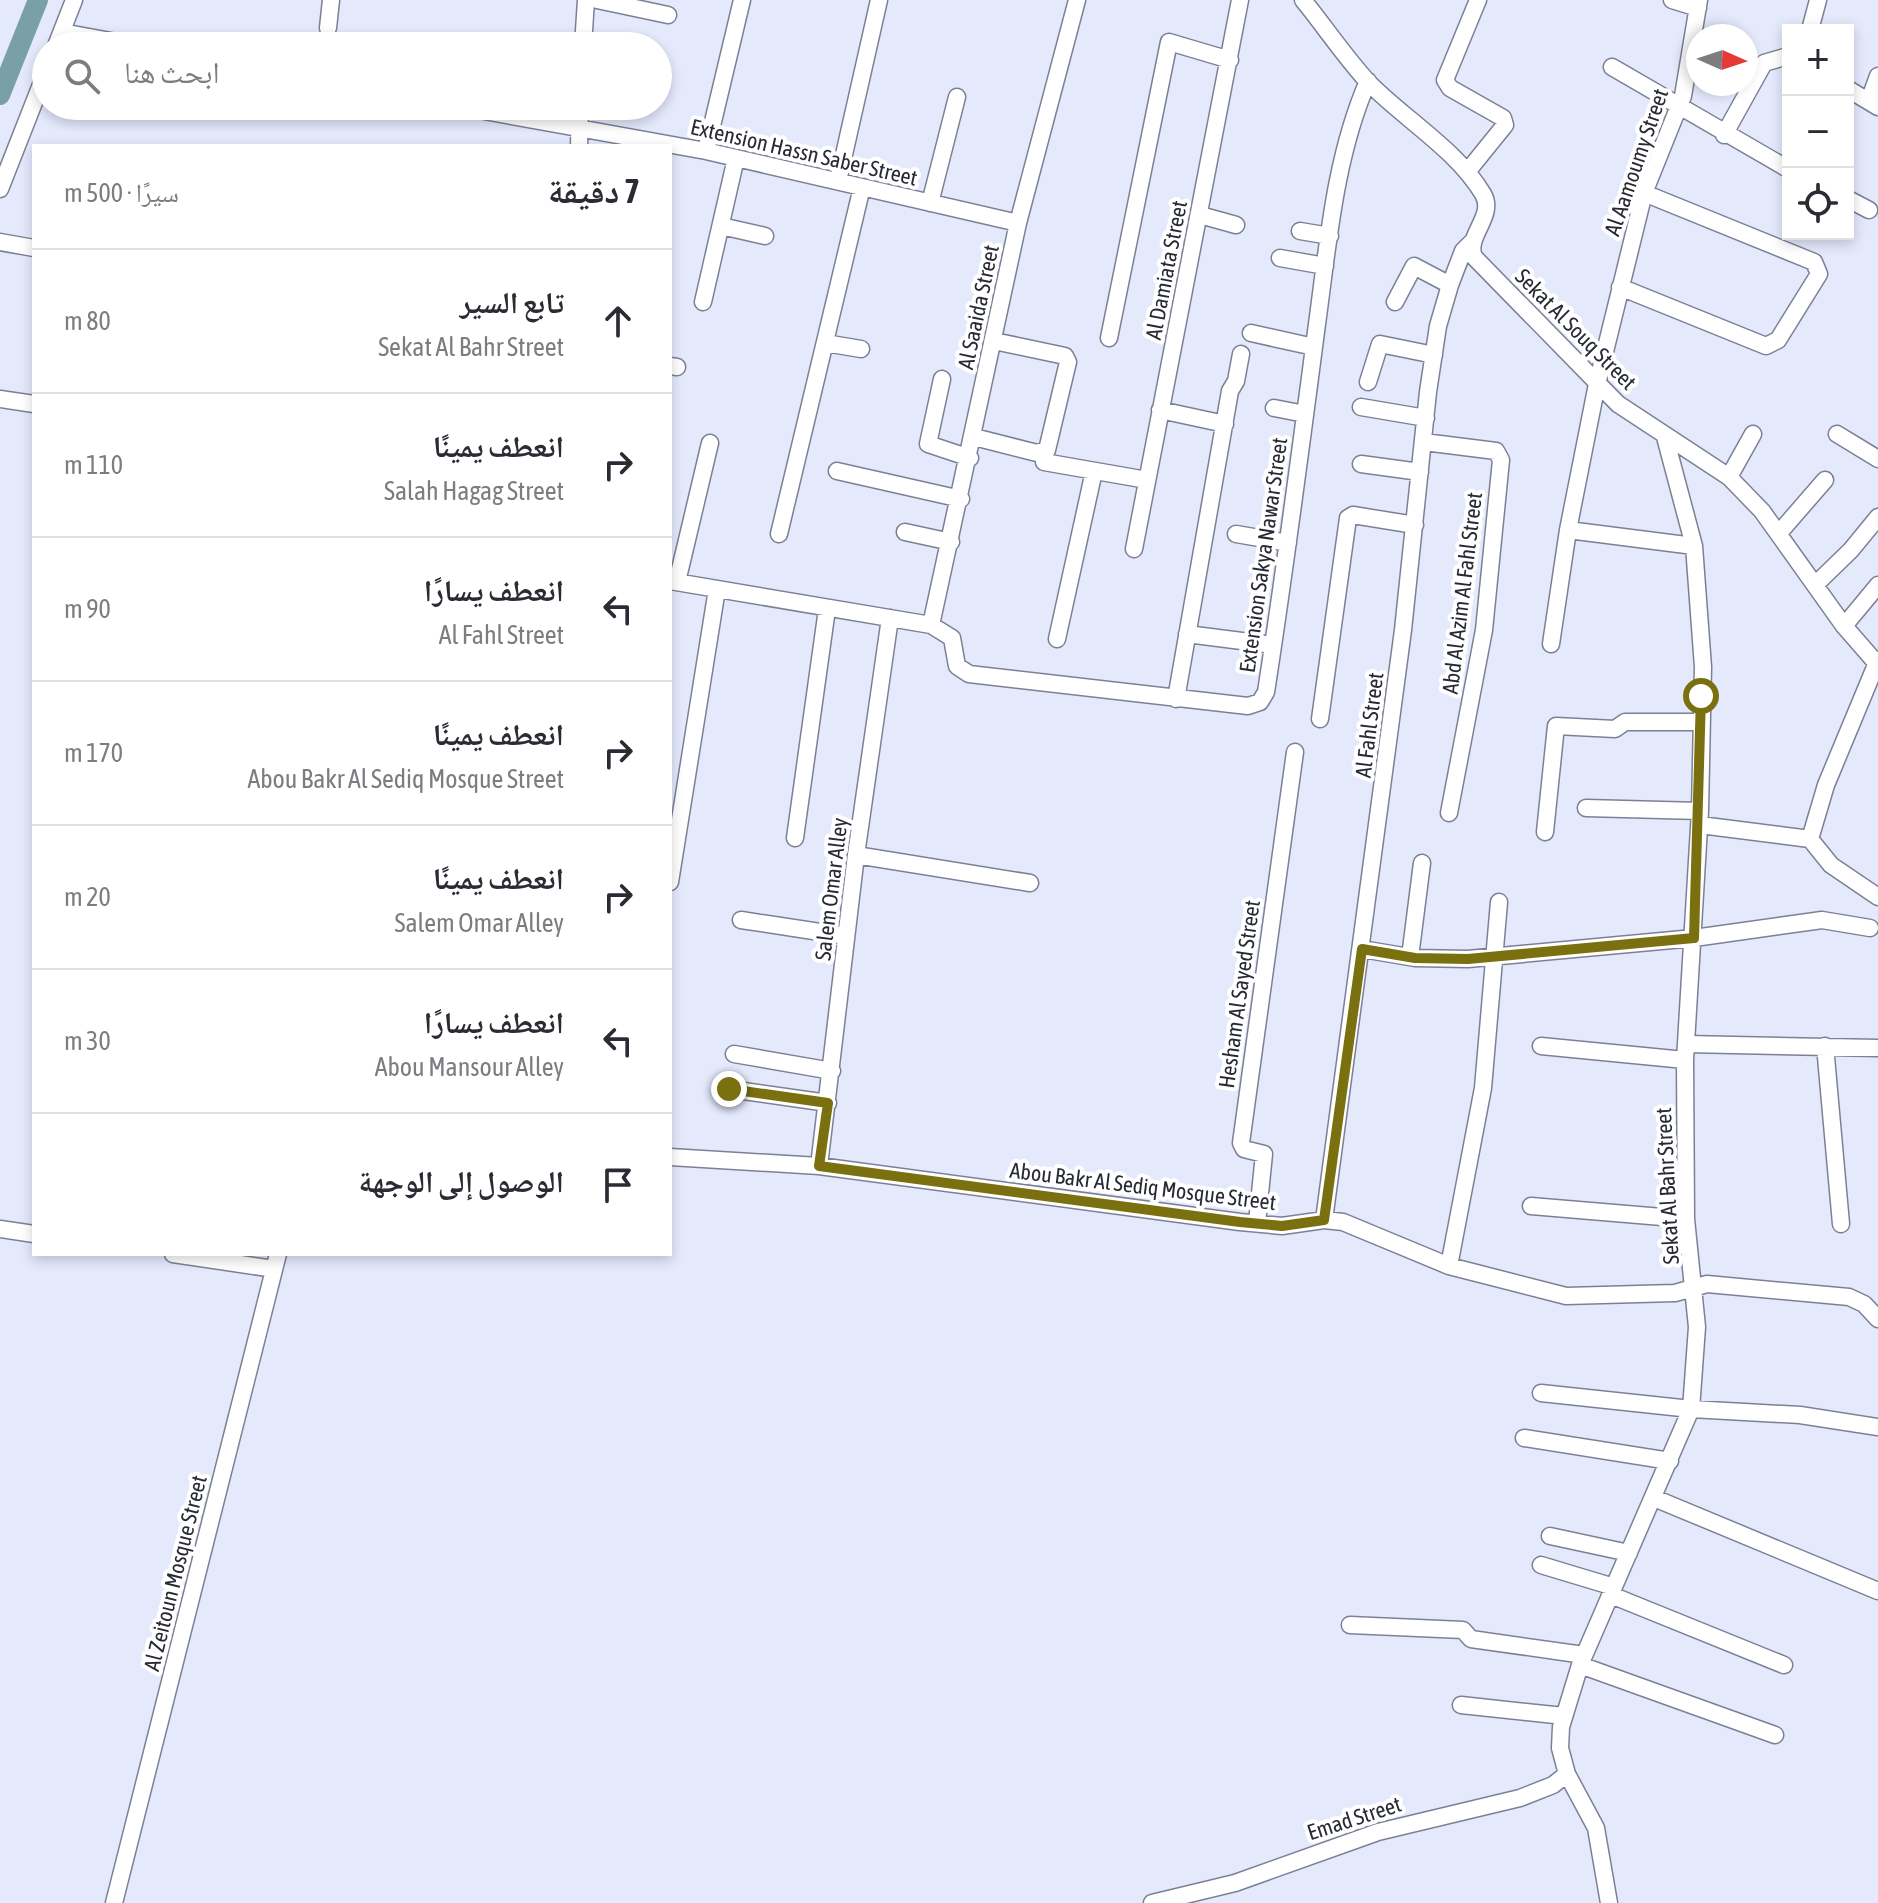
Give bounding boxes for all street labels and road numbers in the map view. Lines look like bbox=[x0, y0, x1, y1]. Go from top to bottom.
street label: Al Aamoumy Street bbox=[1599, 85, 1673, 239]
street label: Extension Hassn Saber Street bbox=[688, 113, 920, 191]
street label: Al Damiata Street bbox=[1140, 198, 1192, 342]
street label: Al Saaida Street bbox=[952, 243, 1004, 371]
street label: Sekat Al Souq Street bbox=[1510, 263, 1642, 395]
street label: Extension Sakya Nawar Street bbox=[1234, 436, 1292, 674]
street label: Abd Al Azim Al Fahl Street bbox=[1437, 491, 1487, 695]
street label: Al Fahl Street bbox=[1350, 671, 1388, 779]
street label: Salem Omar Alley bbox=[809, 816, 853, 962]
street label: Hesham Al Sayed Street bbox=[1213, 898, 1265, 1090]
street label: Sekat Al Bahr Street bbox=[1650, 1107, 1684, 1265]
street label: Abou Bakr Al Sediq Mosque Street bbox=[1008, 1157, 1278, 1215]
street label: Al Zeitoun Mosque Street bbox=[138, 1473, 212, 1673]
street label: Emad Street bbox=[1304, 1791, 1404, 1845]

